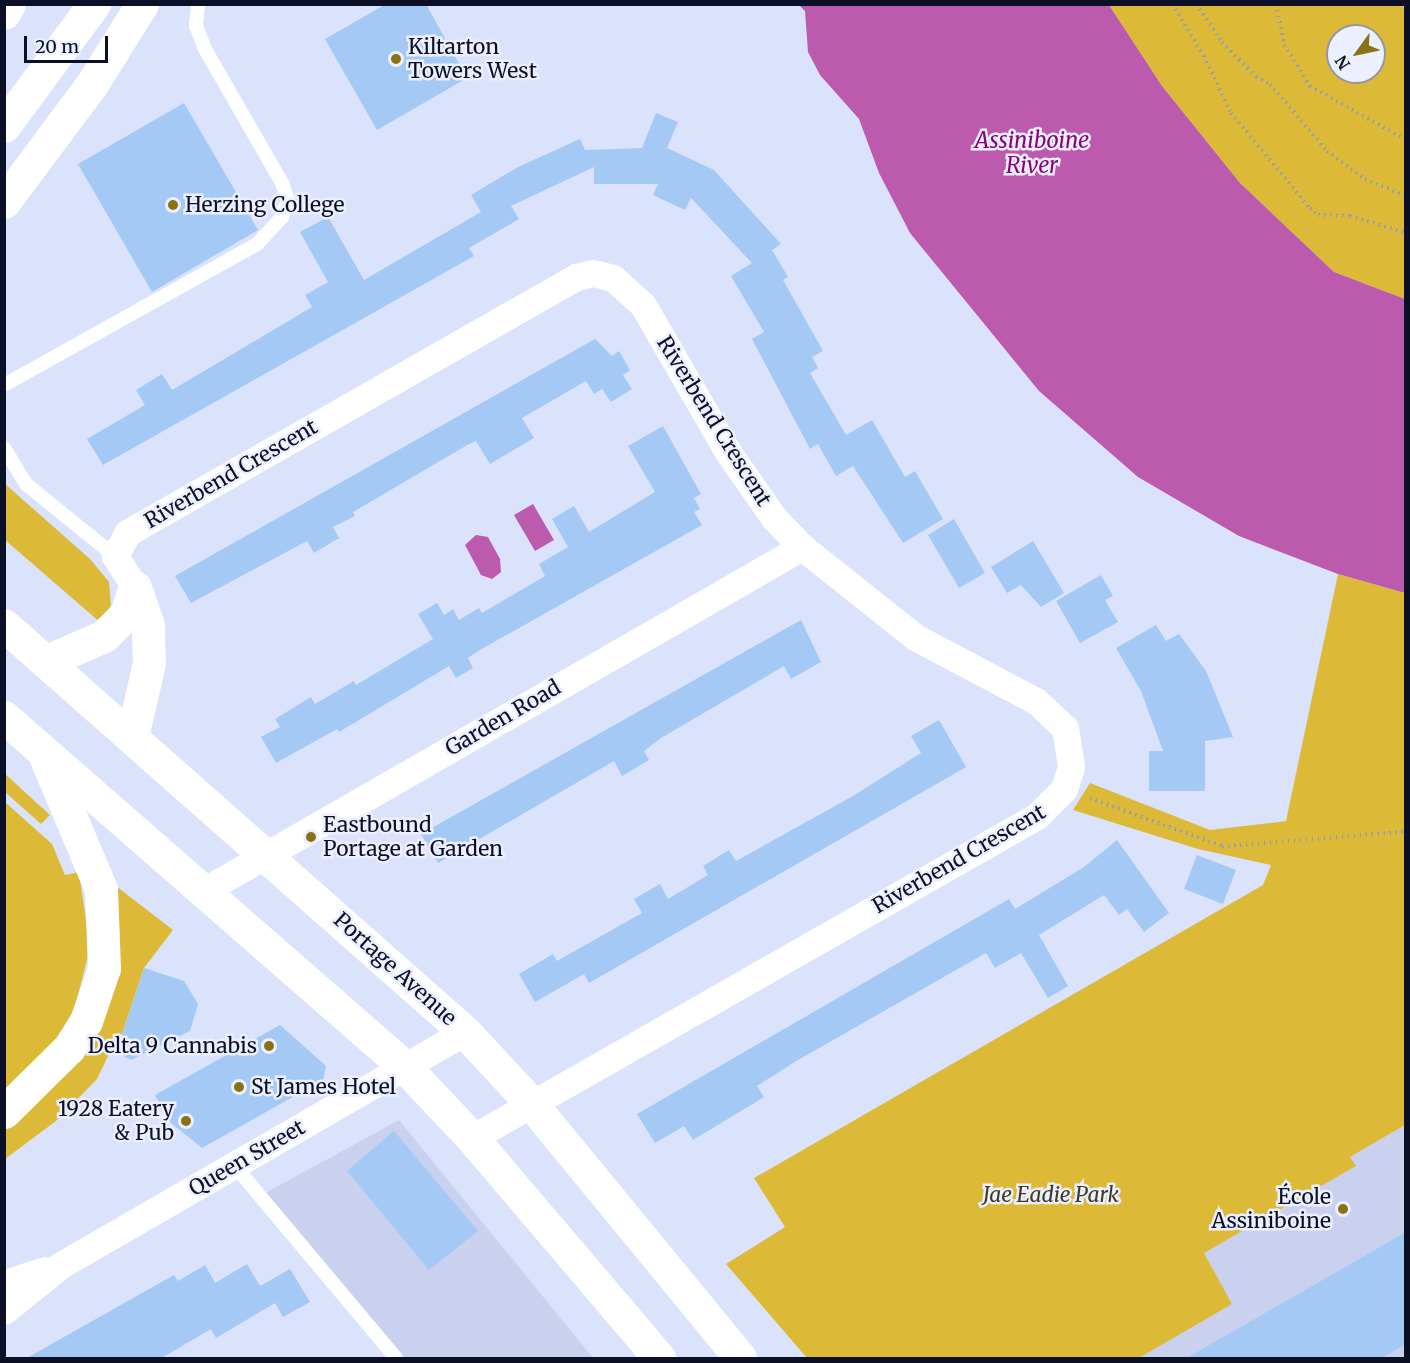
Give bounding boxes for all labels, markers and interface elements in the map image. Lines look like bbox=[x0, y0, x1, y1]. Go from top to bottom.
scale bar bbox=[27, 24, 111, 62]
north arrow bbox=[1326, 24, 1386, 84]
place label: Kiltarton Towers West bbox=[408, 34, 537, 84]
text: 20 m bbox=[35, 35, 79, 58]
marker: Kiltarton Towers West bbox=[389, 52, 403, 66]
text: N bbox=[1331, 52, 1354, 73]
water label: Assiniboine River bbox=[975, 127, 1089, 178]
place label: Herzing College bbox=[185, 192, 345, 218]
marker: Herzing College bbox=[166, 198, 180, 212]
street label: Riverbend Crescent bbox=[651, 331, 777, 511]
street label: Riverbend Crescent bbox=[140, 414, 322, 534]
street label: Garden Road bbox=[441, 675, 565, 761]
street label: Riverbend Crescent bbox=[868, 799, 1050, 919]
place label: Eastbound Portage at Garden bbox=[323, 812, 503, 862]
marker: Eastbound Portage at Garden bbox=[304, 830, 318, 844]
street label: Portage Avenue bbox=[328, 907, 462, 1031]
place label: Delta 9 Cannabis bbox=[88, 1033, 257, 1059]
marker: Delta 9 Cannabis bbox=[262, 1039, 276, 1053]
place label: St James Hotel bbox=[251, 1074, 396, 1100]
marker: St James Hotel bbox=[232, 1080, 246, 1094]
place label: 1928 Eatery & Pub bbox=[58, 1096, 174, 1146]
marker: 1928 Eatery & Pub bbox=[179, 1114, 193, 1128]
street label: Queen Street bbox=[184, 1115, 310, 1201]
park label: Jae Eadie Park bbox=[983, 1182, 1119, 1208]
place label: École Assiniboine bbox=[1212, 1184, 1331, 1234]
marker: École Assiniboine bbox=[1336, 1202, 1350, 1216]

